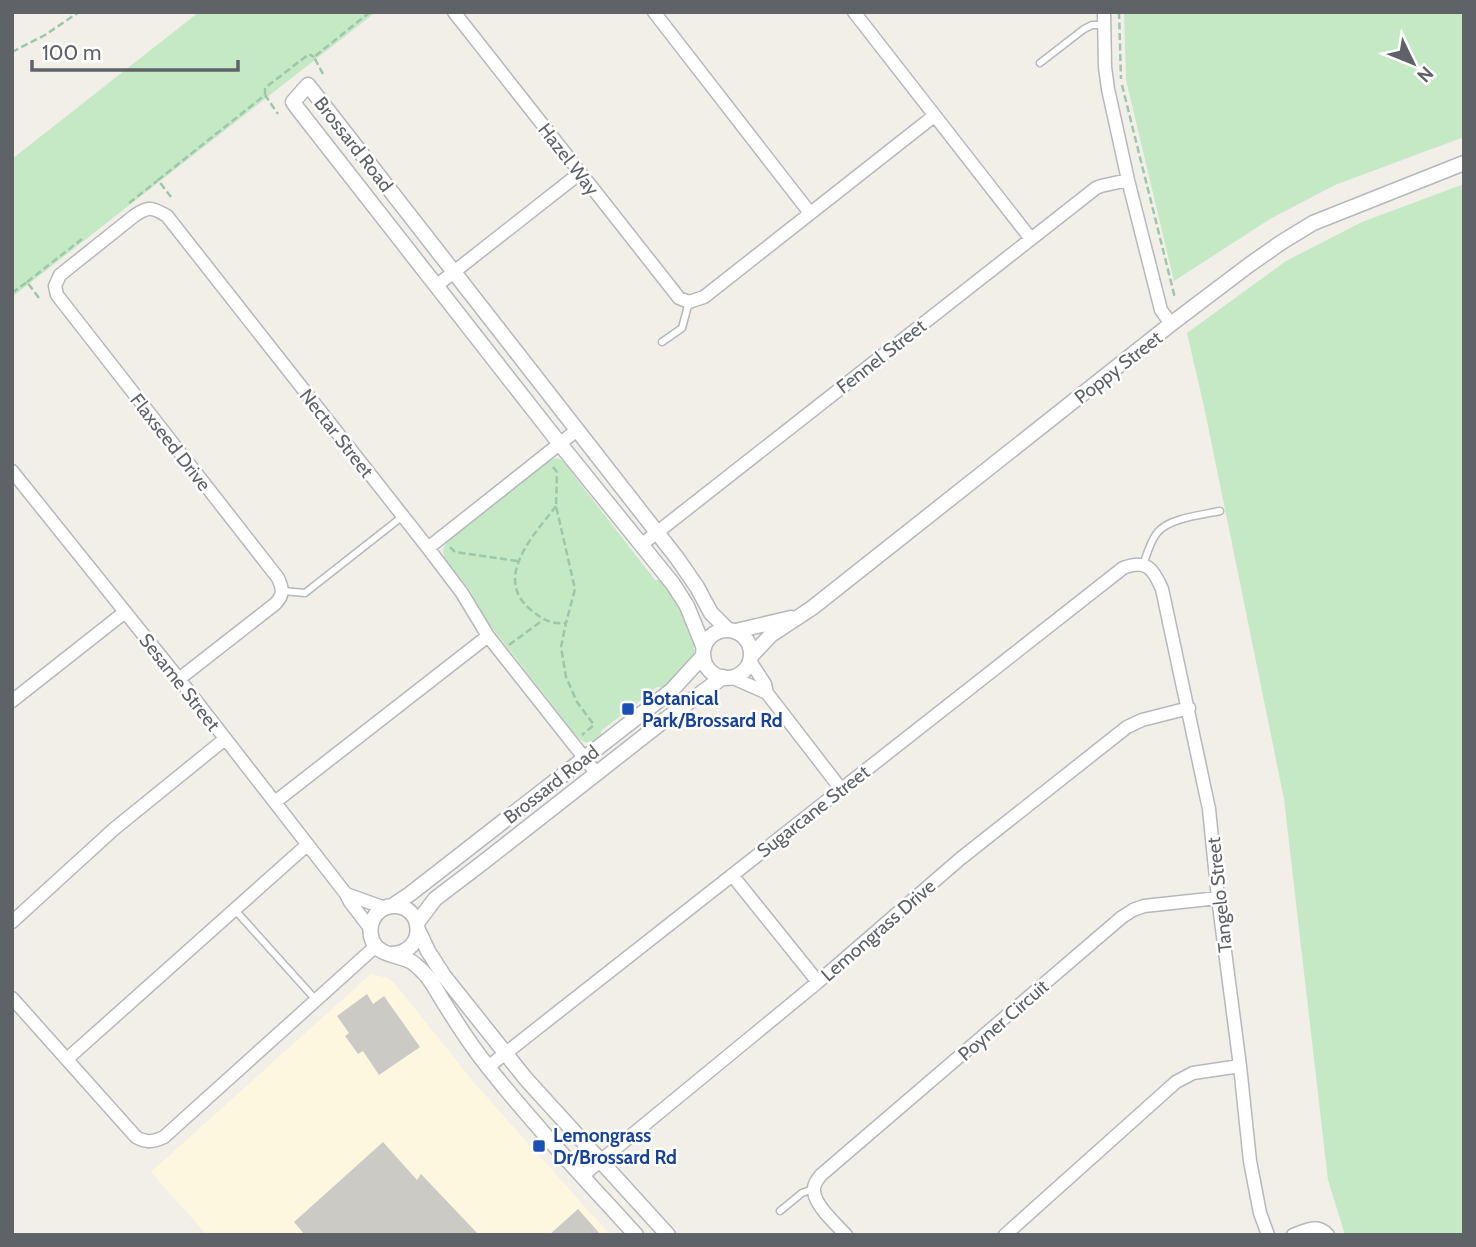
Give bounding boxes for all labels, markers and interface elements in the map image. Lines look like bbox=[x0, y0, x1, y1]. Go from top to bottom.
scale bar bbox=[32, 28, 238, 72]
north arrow bbox=[1378, 28, 1448, 98]
text: 100 m bbox=[42, 40, 101, 65]
text: N bbox=[1412, 61, 1438, 87]
street label: Brossard Road bbox=[309, 92, 398, 196]
street label: Hazel Way bbox=[533, 119, 604, 200]
street label: Fennel Street bbox=[832, 314, 931, 399]
street label: Poppy Street bbox=[1070, 326, 1167, 409]
street label: Nectar Street bbox=[295, 384, 379, 483]
street label: Flaxseed Drive bbox=[125, 389, 216, 496]
street label: Sesame Street bbox=[134, 629, 225, 736]
place label: Botanical Park/Brossard Rd bbox=[642, 687, 783, 732]
marker: Botanical Park/Brossard Rd bbox=[620, 701, 636, 717]
street label: Brossard Road bbox=[499, 740, 603, 829]
street label: Sugarcane Street bbox=[752, 760, 875, 862]
street label: Tangelo Street bbox=[1202, 836, 1237, 954]
street label: Lemongrass Drive bbox=[816, 874, 940, 986]
street label: Poyner Circuit bbox=[953, 975, 1054, 1066]
place label: Lemongrass Dr/Brossard Rd bbox=[553, 1124, 677, 1169]
marker: Lemongrass Dr/Brossard Rd bbox=[531, 1138, 547, 1154]

